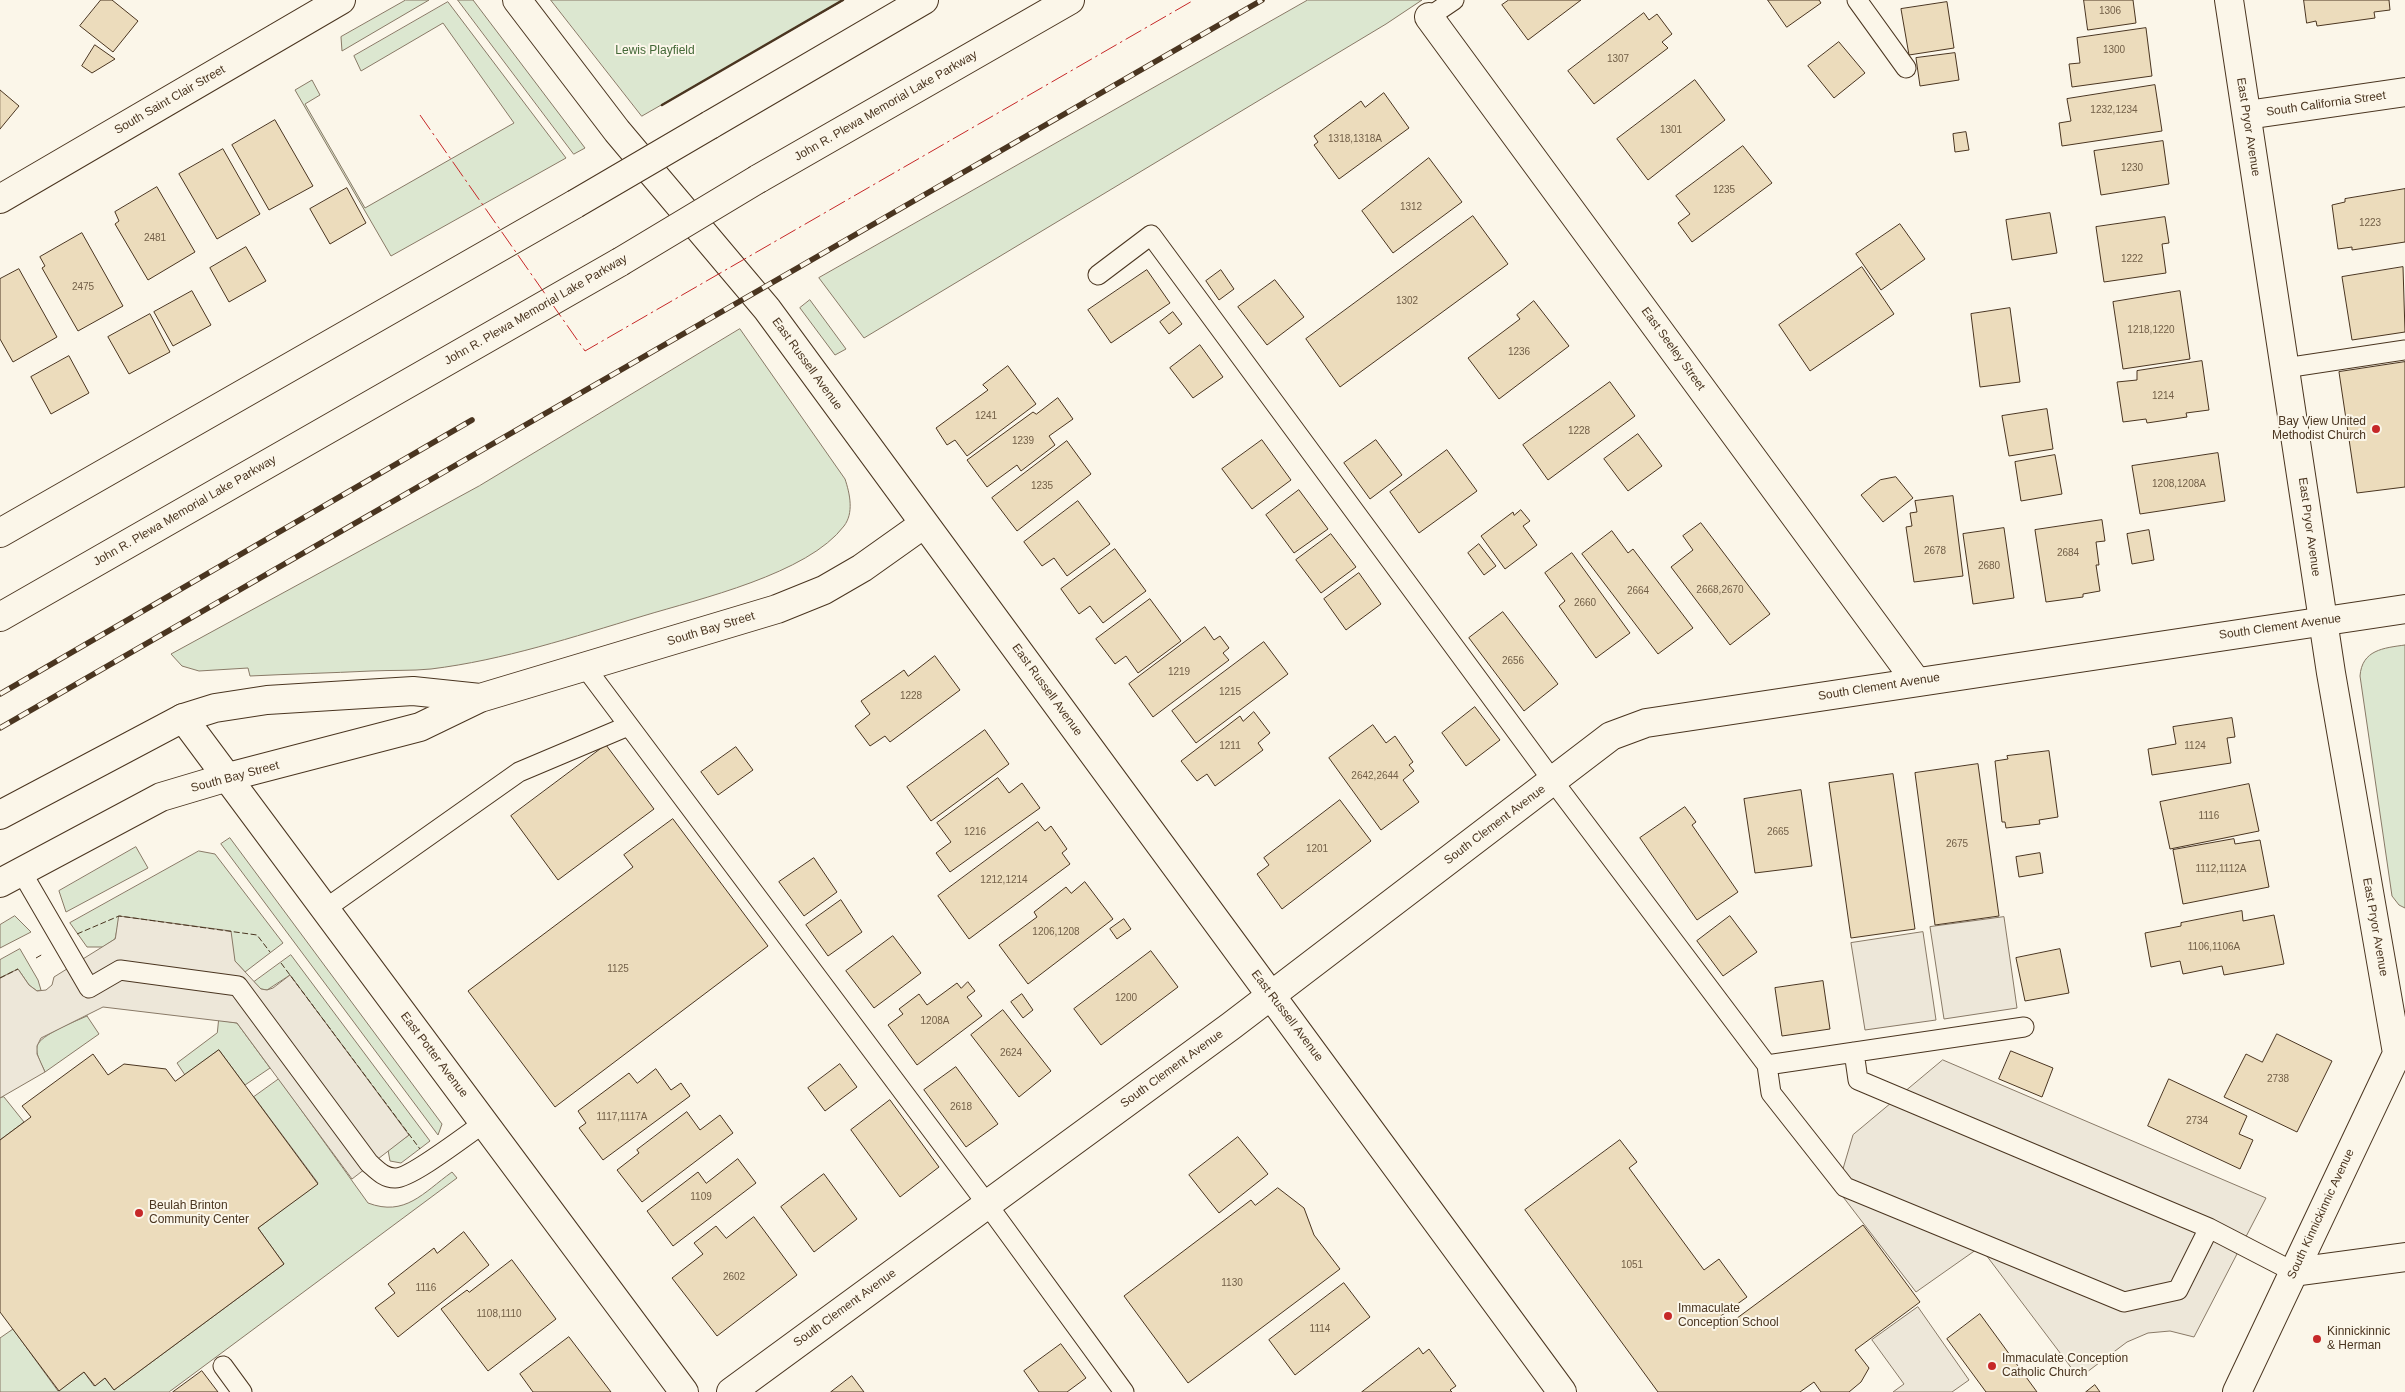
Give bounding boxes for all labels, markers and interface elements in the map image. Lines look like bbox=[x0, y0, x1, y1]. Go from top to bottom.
house number: 1306 bbox=[2099, 5, 2121, 17]
park label: Lewis Playfield bbox=[615, 44, 695, 58]
house number: 1300 bbox=[2103, 44, 2125, 56]
street label: John R. Plewa Memorial Lake Parkway bbox=[792, 48, 980, 164]
house number: 1307 bbox=[1607, 53, 1629, 65]
street label: South Saint Clair Street bbox=[112, 62, 228, 138]
street label: East Pryor Avenue bbox=[2233, 77, 2263, 177]
street label: South California Street bbox=[2265, 88, 2387, 120]
house number: 1232,1234 bbox=[2090, 104, 2138, 116]
house number: 1301 bbox=[1660, 124, 1682, 136]
house number: 1318,1318A bbox=[1328, 133, 1382, 145]
house number: 1230 bbox=[2121, 162, 2143, 174]
house number: 1235 bbox=[1713, 184, 1735, 196]
house number: 1312 bbox=[1400, 201, 1422, 213]
house number: 1223 bbox=[2359, 217, 2381, 229]
house number: 2481 bbox=[144, 232, 166, 244]
street label: John R. Plewa Memorial Lake Parkway bbox=[442, 252, 630, 368]
house number: 1222 bbox=[2121, 253, 2143, 265]
house number: 2475 bbox=[72, 281, 94, 293]
house number: 1302 bbox=[1396, 295, 1418, 307]
street label: East Seeley Street bbox=[1638, 305, 1708, 393]
street label: East Russell Avenue bbox=[769, 315, 845, 413]
house number: 1218,1220 bbox=[2127, 324, 2175, 336]
house number: 1236 bbox=[1508, 346, 1530, 358]
house number: 1214 bbox=[2152, 390, 2174, 402]
house number: 1241 bbox=[975, 410, 997, 422]
place label: Bay View United Methodist Church bbox=[2272, 415, 2366, 443]
marker: Bay View United Methodist Church bbox=[2370, 423, 2382, 435]
house number: 1228 bbox=[1568, 425, 1590, 437]
house number: 1239 bbox=[1012, 435, 1034, 447]
street label: John R. Plewa Memorial Lake Parkway bbox=[91, 453, 279, 569]
street label: East Pryor Avenue bbox=[2295, 477, 2323, 577]
house number: 1208,1208A bbox=[2152, 478, 2206, 490]
house number: 1235 bbox=[1031, 480, 1053, 492]
house number: 2678 bbox=[1924, 545, 1946, 557]
house number: 2684 bbox=[2057, 547, 2079, 559]
house number: 2680 bbox=[1978, 560, 2000, 572]
house number: 2668,2670 bbox=[1696, 584, 1744, 596]
house number: 2664 bbox=[1627, 585, 1649, 597]
house number: 2660 bbox=[1574, 597, 1596, 609]
street label: South Bay Street bbox=[666, 609, 756, 649]
street label: South Clement Avenue bbox=[2218, 611, 2342, 643]
street label: East Russell Avenue bbox=[1009, 641, 1085, 739]
house number: 2656 bbox=[1502, 655, 1524, 667]
house number: 1219 bbox=[1168, 666, 1190, 678]
street label: South Clement Avenue bbox=[1817, 670, 1941, 704]
house number: 1215 bbox=[1219, 686, 1241, 698]
house number: 1228 bbox=[900, 690, 922, 702]
house number: 1211 bbox=[1219, 740, 1241, 752]
house number: 1124 bbox=[2184, 740, 2206, 752]
street label: South Bay Street bbox=[189, 758, 281, 796]
house number: 2642,2644 bbox=[1351, 770, 1399, 782]
street label: South Clement Avenue bbox=[1441, 782, 1549, 868]
house number: 1116 bbox=[2199, 810, 2219, 822]
house number: 1216 bbox=[964, 826, 986, 838]
house number: 2665 bbox=[1767, 826, 1789, 838]
house number: 2675 bbox=[1946, 838, 1968, 850]
house number: 1201 bbox=[1306, 843, 1328, 855]
house number: 1112,1112A bbox=[2196, 863, 2246, 875]
house number: 1212,1214 bbox=[980, 874, 1028, 886]
street label: East Pryor Avenue bbox=[2359, 877, 2391, 977]
house number: 1206,1208 bbox=[1032, 926, 1080, 938]
house number: 1106,1106A bbox=[2188, 941, 2240, 953]
house number: 1125 bbox=[607, 963, 629, 975]
street label: East Russell Avenue bbox=[1248, 968, 1326, 1064]
house number: 1200 bbox=[1115, 992, 1137, 1004]
street label: East Potter Avenue bbox=[397, 1009, 471, 1101]
house number: 1208A bbox=[921, 1015, 949, 1027]
street label: South Clement Avenue bbox=[1118, 1027, 1226, 1111]
house number: 2624 bbox=[1000, 1047, 1022, 1059]
house number: 2738 bbox=[2267, 1073, 2289, 1085]
house number: 2618 bbox=[950, 1101, 972, 1113]
house number: 1117,1117A bbox=[597, 1111, 647, 1123]
house number: 2734 bbox=[2186, 1115, 2208, 1127]
street label: South Kinnickinnic Avenue bbox=[2284, 1147, 2358, 1281]
house number: 1109 bbox=[690, 1191, 712, 1203]
place label: Beulah Brinton Community Center bbox=[149, 1199, 249, 1227]
marker: Beulah Brinton Community Center bbox=[133, 1207, 145, 1219]
house number: 1051 bbox=[1621, 1259, 1643, 1271]
street label: South Clement Avenue bbox=[791, 1266, 899, 1350]
house number: 2602 bbox=[723, 1271, 745, 1283]
house number: 1130 bbox=[1221, 1277, 1243, 1289]
house number: 1116 bbox=[416, 1282, 436, 1294]
place label: Immaculate Conception School bbox=[1678, 1302, 1779, 1330]
house number: 1108,1110 bbox=[476, 1308, 522, 1320]
marker: Immaculate Conception School bbox=[1662, 1310, 1674, 1322]
house number: 1114 bbox=[1310, 1323, 1330, 1335]
place label: Kinnickinnic & Herman bbox=[2327, 1325, 2390, 1353]
marker: Kinnickinnic & Herman bbox=[2311, 1333, 2323, 1345]
place label: Immaculate Conception Catholic Church bbox=[2002, 1352, 2128, 1380]
marker: Immaculate Conception Catholic Church bbox=[1986, 1360, 1998, 1372]

